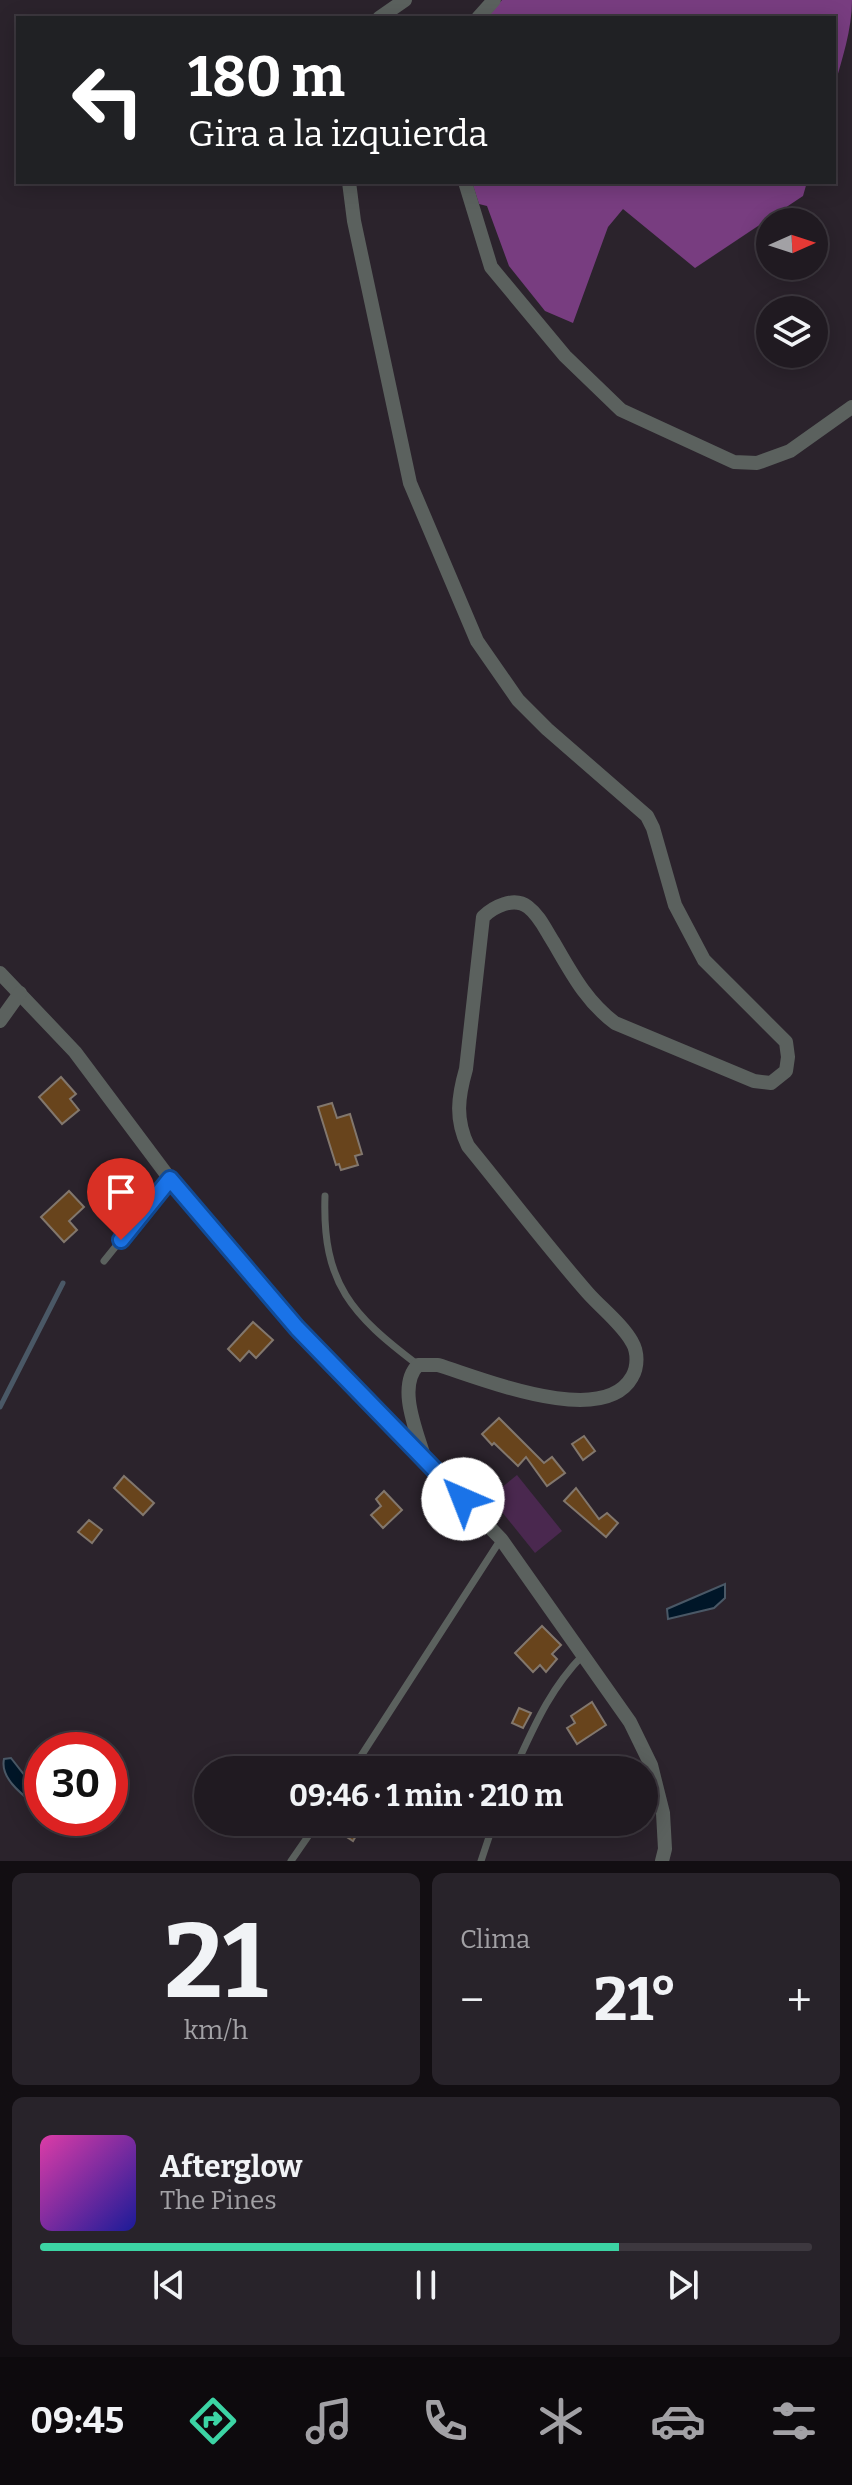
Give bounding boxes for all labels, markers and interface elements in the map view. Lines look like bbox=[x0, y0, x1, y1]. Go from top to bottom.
text: 180 m bbox=[188, 44, 345, 111]
icon: left bbox=[56, 48, 160, 152]
text: Gira a la izquierda bbox=[188, 112, 488, 156]
north arrow bbox=[756, 208, 828, 280]
map controls bbox=[756, 208, 828, 368]
button: layers bbox=[756, 296, 828, 368]
pin bbox=[87, 1158, 155, 1240]
icon: arrive bbox=[99, 1170, 143, 1214]
position arrow bbox=[421, 1457, 505, 1541]
speed limit sign: 30 bbox=[24, 1732, 128, 1836]
text: 09:46 · 1 min · 210 m bbox=[289, 1778, 563, 1814]
text: 21 bbox=[164, 1900, 268, 2025]
text: Clima bbox=[460, 1924, 530, 1955]
text: 21° bbox=[594, 1964, 677, 2036]
text: − bbox=[460, 1974, 484, 2027]
text: + bbox=[787, 1974, 812, 2027]
text: km/h bbox=[184, 2015, 248, 2046]
text: Afterglow bbox=[160, 2149, 302, 2185]
text: The Pines bbox=[160, 2185, 277, 2216]
icon: previous bbox=[147, 2263, 191, 2307]
icon: pause bbox=[404, 2263, 448, 2307]
icon: next bbox=[661, 2263, 705, 2307]
icon: directions bbox=[185, 2393, 241, 2449]
icon: music bbox=[301, 2393, 357, 2449]
icon: phone bbox=[417, 2393, 473, 2449]
icon: climate bbox=[533, 2393, 589, 2449]
icon: car bbox=[650, 2393, 706, 2449]
icon: filters bbox=[766, 2393, 822, 2449]
text: 09:45 bbox=[30, 2399, 124, 2443]

